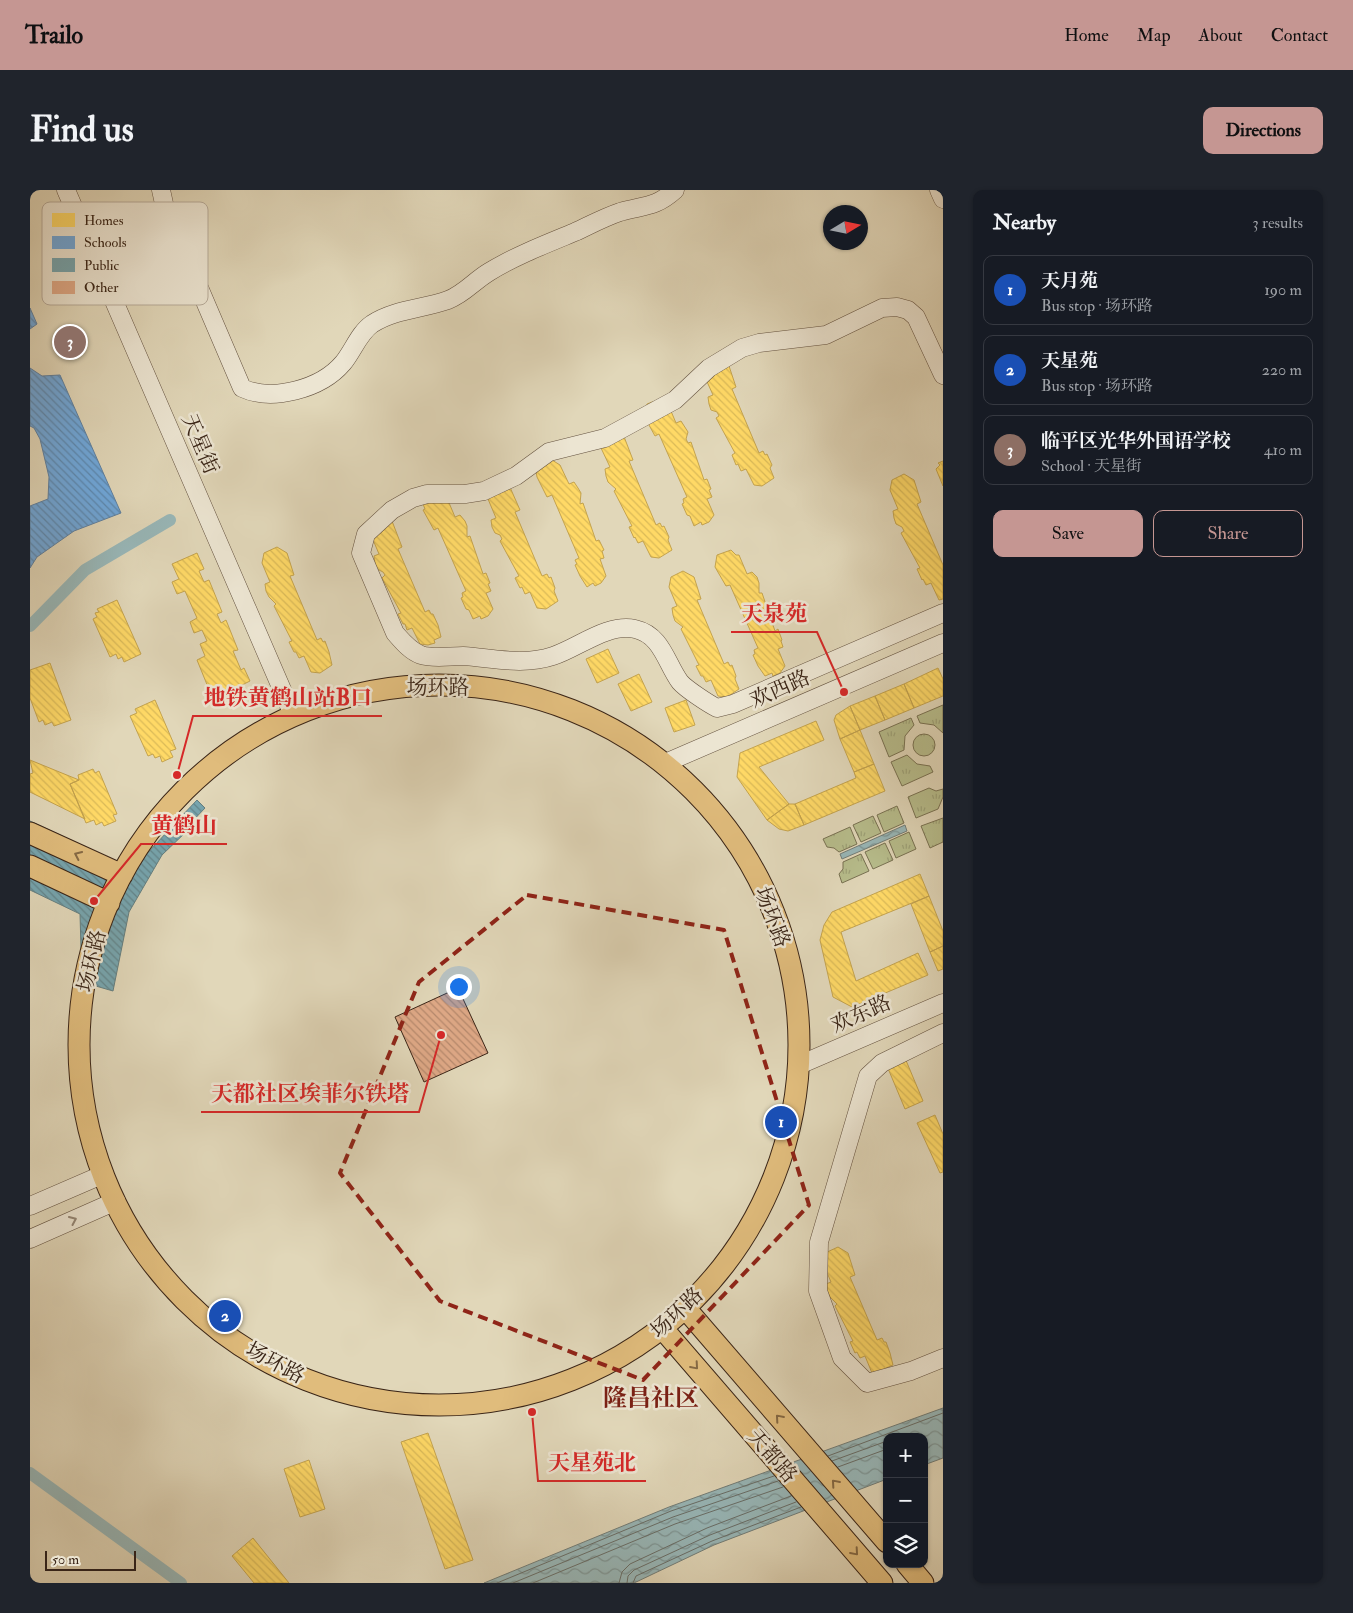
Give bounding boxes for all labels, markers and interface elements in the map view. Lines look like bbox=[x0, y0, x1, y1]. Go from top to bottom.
text: Trailo bbox=[25, 20, 83, 51]
text: Home bbox=[1064, 24, 1109, 47]
text: Map bbox=[1137, 24, 1171, 47]
text: About bbox=[1199, 24, 1243, 47]
text: Contact bbox=[1271, 24, 1328, 47]
button: Directions bbox=[1203, 107, 1323, 154]
text: Find us bbox=[30, 108, 134, 152]
legend bbox=[42, 202, 208, 305]
north arrow bbox=[823, 205, 868, 250]
text: Nearby bbox=[993, 209, 1056, 236]
text: Homes bbox=[84, 212, 124, 229]
text: 3 results bbox=[1252, 213, 1303, 233]
text: Schools bbox=[84, 234, 127, 251]
text: Public bbox=[84, 257, 119, 274]
text: 天月苑 bbox=[1041, 269, 1098, 293]
text: Other bbox=[84, 279, 119, 296]
text: 1 bbox=[1007, 280, 1013, 300]
text: 190 m bbox=[1264, 280, 1302, 300]
text: Bus stop · 场环路 bbox=[1041, 296, 1153, 316]
pin: 3 bbox=[54, 323, 86, 361]
text: 天星苑 bbox=[1041, 349, 1098, 373]
text: 2 bbox=[1006, 360, 1014, 380]
text: 220 m bbox=[1262, 360, 1302, 380]
text: Bus stop · 场环路 bbox=[1041, 376, 1153, 396]
street label: 天星街 bbox=[175, 410, 225, 478]
text: 临平区光华外国语学校 bbox=[1041, 429, 1231, 453]
text: 3 bbox=[1007, 440, 1013, 460]
text: 410 m bbox=[1264, 440, 1302, 460]
text: School · 天星街 bbox=[1041, 456, 1142, 476]
button: Save bbox=[993, 510, 1143, 557]
button: Share bbox=[1153, 510, 1303, 557]
callout: 天泉苑 bbox=[731, 595, 817, 632]
text: 天泉苑 bbox=[741, 600, 807, 628]
street label: 欢西路 bbox=[746, 664, 814, 714]
street label: 场环路 bbox=[407, 674, 470, 701]
callout: 地铁黄鹤山站B口 bbox=[193, 679, 382, 716]
text: 地铁黄鹤山站B口 bbox=[204, 684, 372, 712]
callout: 黄鹤山 bbox=[141, 807, 227, 844]
text: 黄鹤山 bbox=[151, 812, 217, 840]
one-way arrow bbox=[74, 850, 83, 861]
street label: 场环路 bbox=[748, 883, 796, 951]
street label: 场环路 bbox=[72, 927, 112, 995]
your location bbox=[446, 974, 472, 1000]
street label: 欢东路 bbox=[827, 989, 895, 1039]
callout: 天都社区埃菲尔铁塔 bbox=[201, 1075, 419, 1112]
text: 天都社区埃菲尔铁塔 bbox=[211, 1080, 409, 1108]
pin: 1 bbox=[765, 1103, 797, 1141]
one-way arrow bbox=[68, 1216, 77, 1227]
street label: 场环路 bbox=[645, 1282, 709, 1344]
pin: 2 bbox=[209, 1297, 241, 1335]
street label: 场环路 bbox=[241, 1336, 309, 1390]
one-way arrow bbox=[689, 1361, 698, 1370]
district label: 隆昌社区 bbox=[603, 1383, 699, 1414]
one-way arrow bbox=[776, 1414, 785, 1423]
street label: 天都路 bbox=[741, 1423, 803, 1489]
map controls bbox=[883, 1433, 928, 1568]
button: + bbox=[883, 1433, 928, 1478]
callout: 天星苑北 bbox=[538, 1444, 646, 1481]
text: 天星苑北 bbox=[548, 1449, 636, 1477]
button: − bbox=[883, 1478, 928, 1523]
one-way arrow bbox=[832, 1479, 841, 1488]
button: layers bbox=[883, 1523, 928, 1568]
one-way arrow bbox=[849, 1547, 858, 1556]
scale bar bbox=[45, 1548, 136, 1571]
text: 50 m bbox=[52, 1551, 79, 1568]

